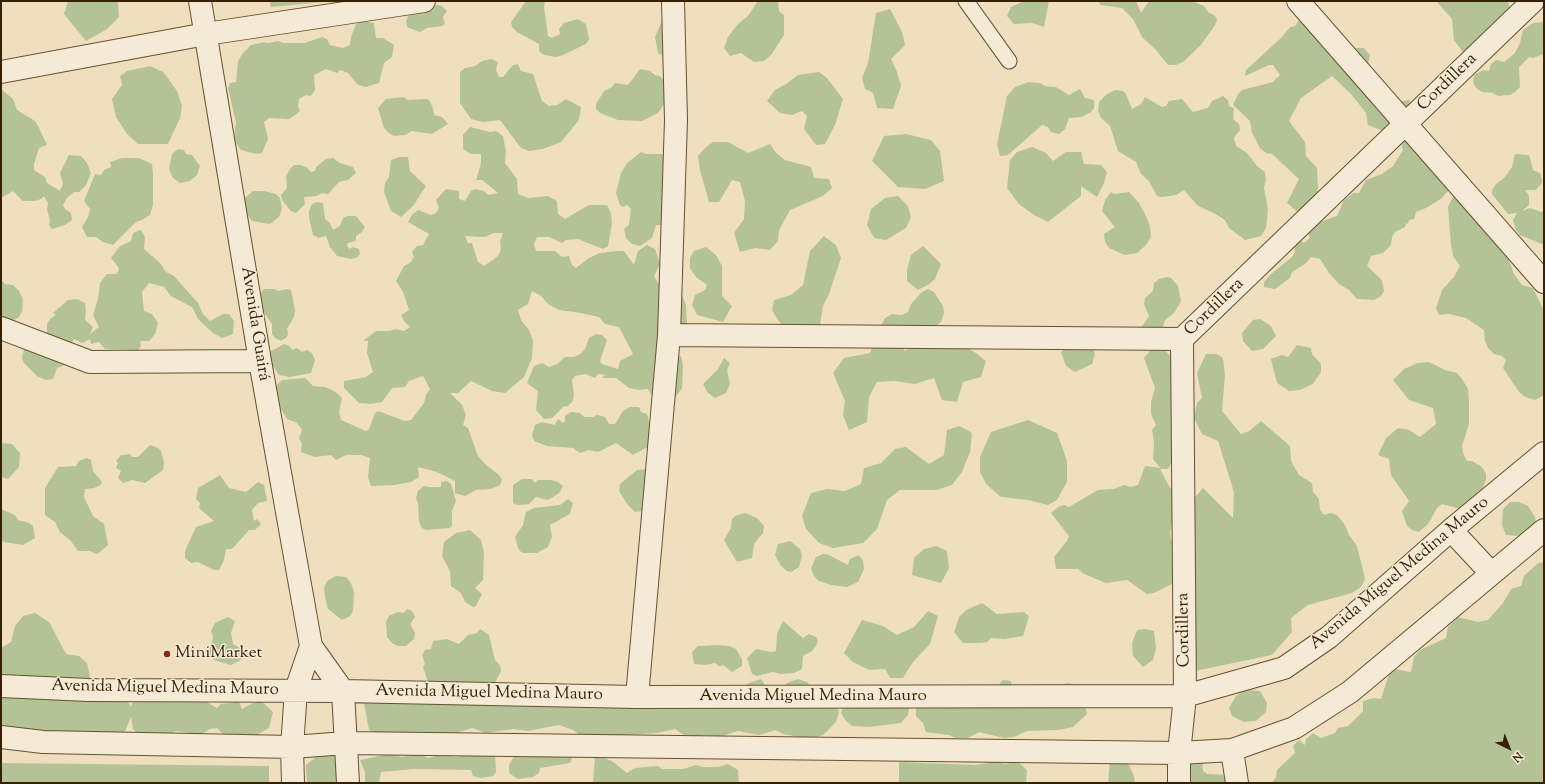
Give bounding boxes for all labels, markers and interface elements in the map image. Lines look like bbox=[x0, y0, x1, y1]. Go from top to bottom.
street label: Cordillera bbox=[1414, 50, 1482, 116]
street label: Avenida Guairá bbox=[235, 265, 273, 383]
street label: Cordillera bbox=[1181, 275, 1249, 341]
street label: Avenida Miguel Medina Mauro bbox=[1306, 493, 1494, 655]
street label: Cordillera bbox=[1174, 592, 1196, 668]
place label: MiniMarket bbox=[175, 644, 262, 664]
marker: MiniMarket bbox=[162, 649, 172, 659]
street label: Avenida Miguel Medina Mauro bbox=[51, 677, 279, 701]
street label: Avenida Miguel Medina Mauro bbox=[375, 682, 603, 706]
street label: Avenida Miguel Medina Mauro bbox=[699, 687, 927, 707]
north arrow bbox=[1489, 728, 1529, 768]
text: N bbox=[1509, 748, 1526, 766]

